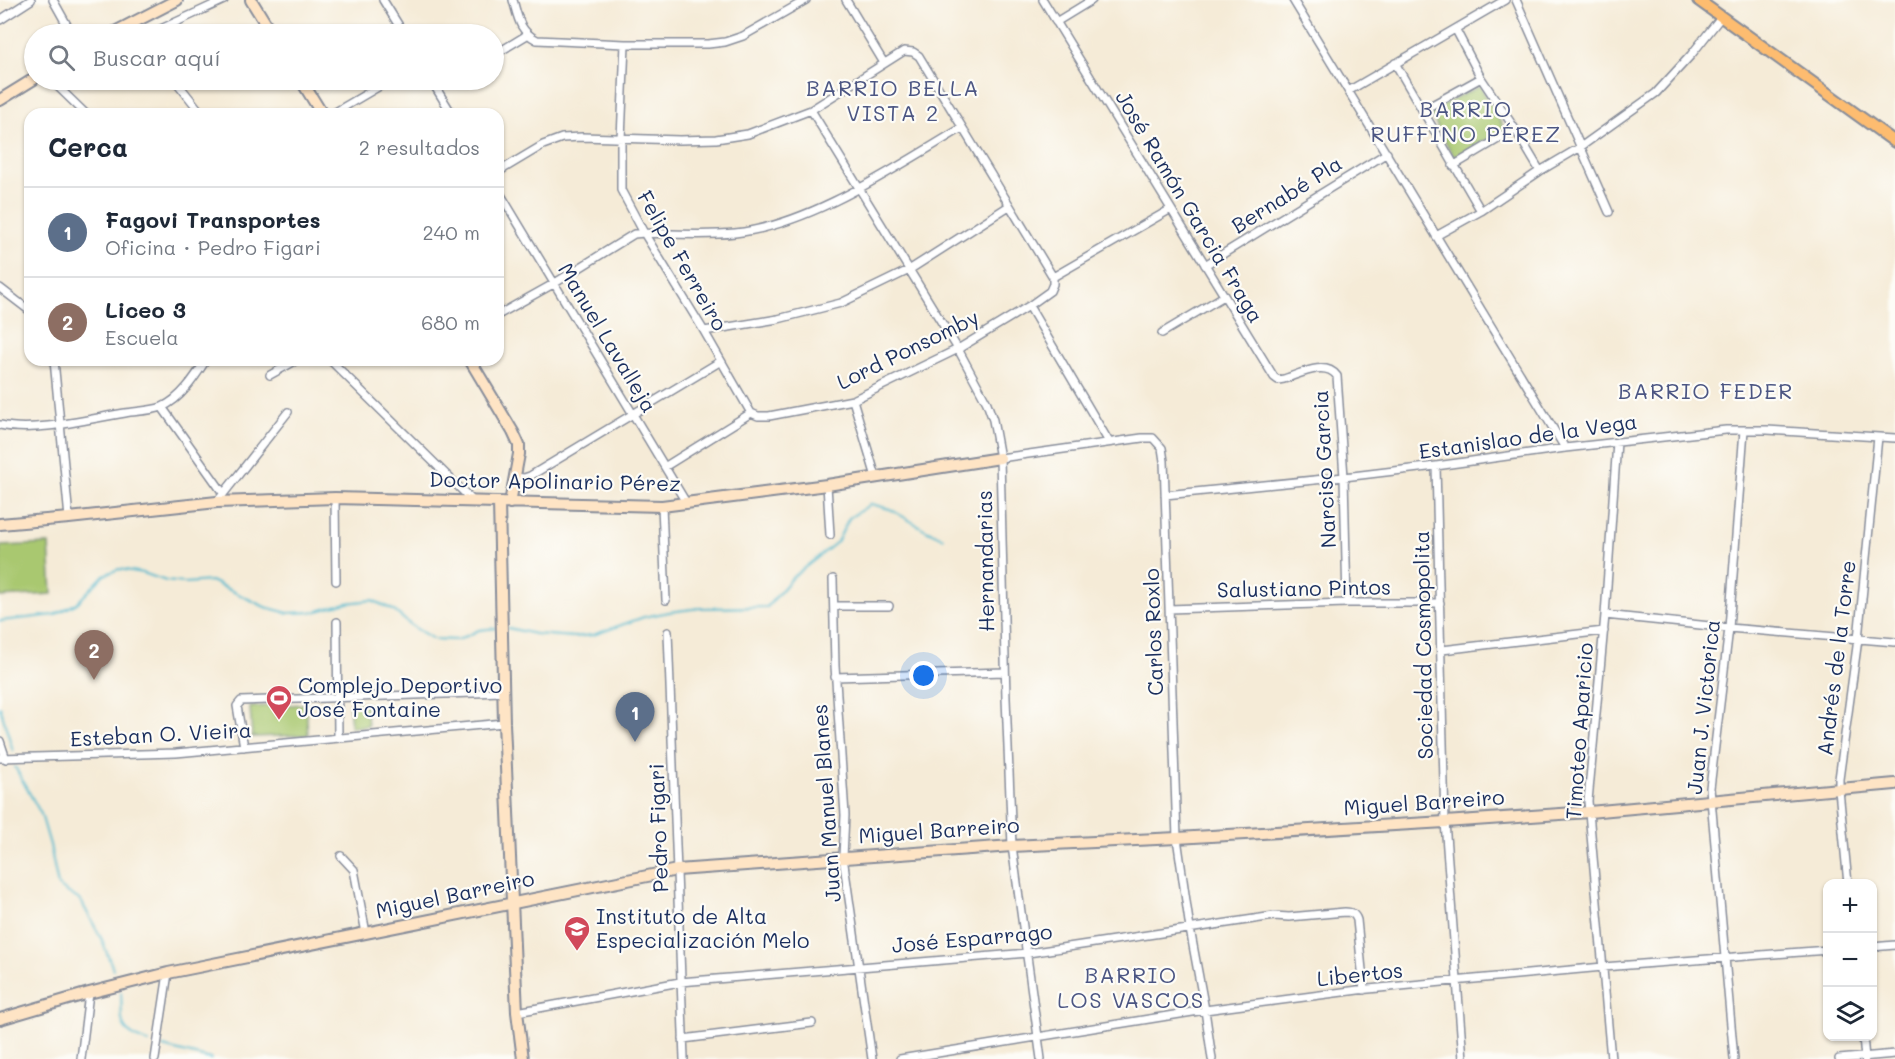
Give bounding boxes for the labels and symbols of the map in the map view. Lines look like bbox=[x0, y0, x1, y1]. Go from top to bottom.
district label: BARRIO BELLA VISTA 2 bbox=[806, 73, 980, 127]
street label: José Ramón Garcia Fraga bbox=[1110, 85, 1270, 327]
district label: BARRIO RUFFINO PÉREZ bbox=[1371, 94, 1561, 148]
street label: Bernabé Pla bbox=[1226, 149, 1347, 238]
street label: Felipe Ferreiro bbox=[632, 185, 734, 335]
street label: Manuel Lavalleja bbox=[553, 257, 664, 417]
street label: Lord Ponsomby bbox=[832, 303, 983, 395]
district label: BARRIO FEDER bbox=[1618, 376, 1794, 405]
street label: Narciso Garcia bbox=[1306, 389, 1341, 549]
street label: Estanislao de la Vega bbox=[1417, 407, 1639, 464]
street label: Doctor Apolinario Pérez bbox=[429, 465, 681, 496]
street label: Hernandarias bbox=[970, 490, 999, 632]
street label: Sociedad Cosmopolita bbox=[1407, 530, 1438, 760]
street label: Andrés de la Torre bbox=[1810, 559, 1861, 757]
street label: Carlos Roxlo bbox=[1137, 568, 1168, 696]
street label: Salustiano Pintos bbox=[1217, 572, 1391, 603]
street label: Juan J. Victorica bbox=[1680, 618, 1725, 795]
pin: 2 bbox=[74, 630, 113, 680]
street label: Timoteo Aparicio bbox=[1559, 641, 1598, 820]
your location bbox=[909, 661, 938, 690]
place label: Complejo Deportivo José Fontaine bbox=[298, 671, 502, 722]
sports icon: Complejo Deportivo José Fontaine bbox=[264, 683, 294, 721]
pin: 1 bbox=[616, 692, 654, 742]
street label: Juan Manuel Blanes bbox=[805, 703, 846, 903]
street label: Esteban O. Vieira bbox=[69, 715, 252, 752]
street label: Pedro Figari bbox=[642, 763, 673, 893]
street label: Miguel Barreiro bbox=[1342, 782, 1505, 821]
street label: Miguel Barreiro bbox=[857, 810, 1020, 849]
street label: Miguel Barreiro bbox=[373, 864, 536, 924]
place label: Instituto de Alta Especialización Melo bbox=[596, 902, 810, 953]
school or university icon: Instituto de Alta Especialización Melo bbox=[562, 914, 592, 952]
street label: José Esparrago bbox=[890, 917, 1053, 958]
street label: Libertos bbox=[1316, 956, 1404, 991]
district label: BARRIO LOS VASCOS bbox=[1057, 960, 1205, 1014]

